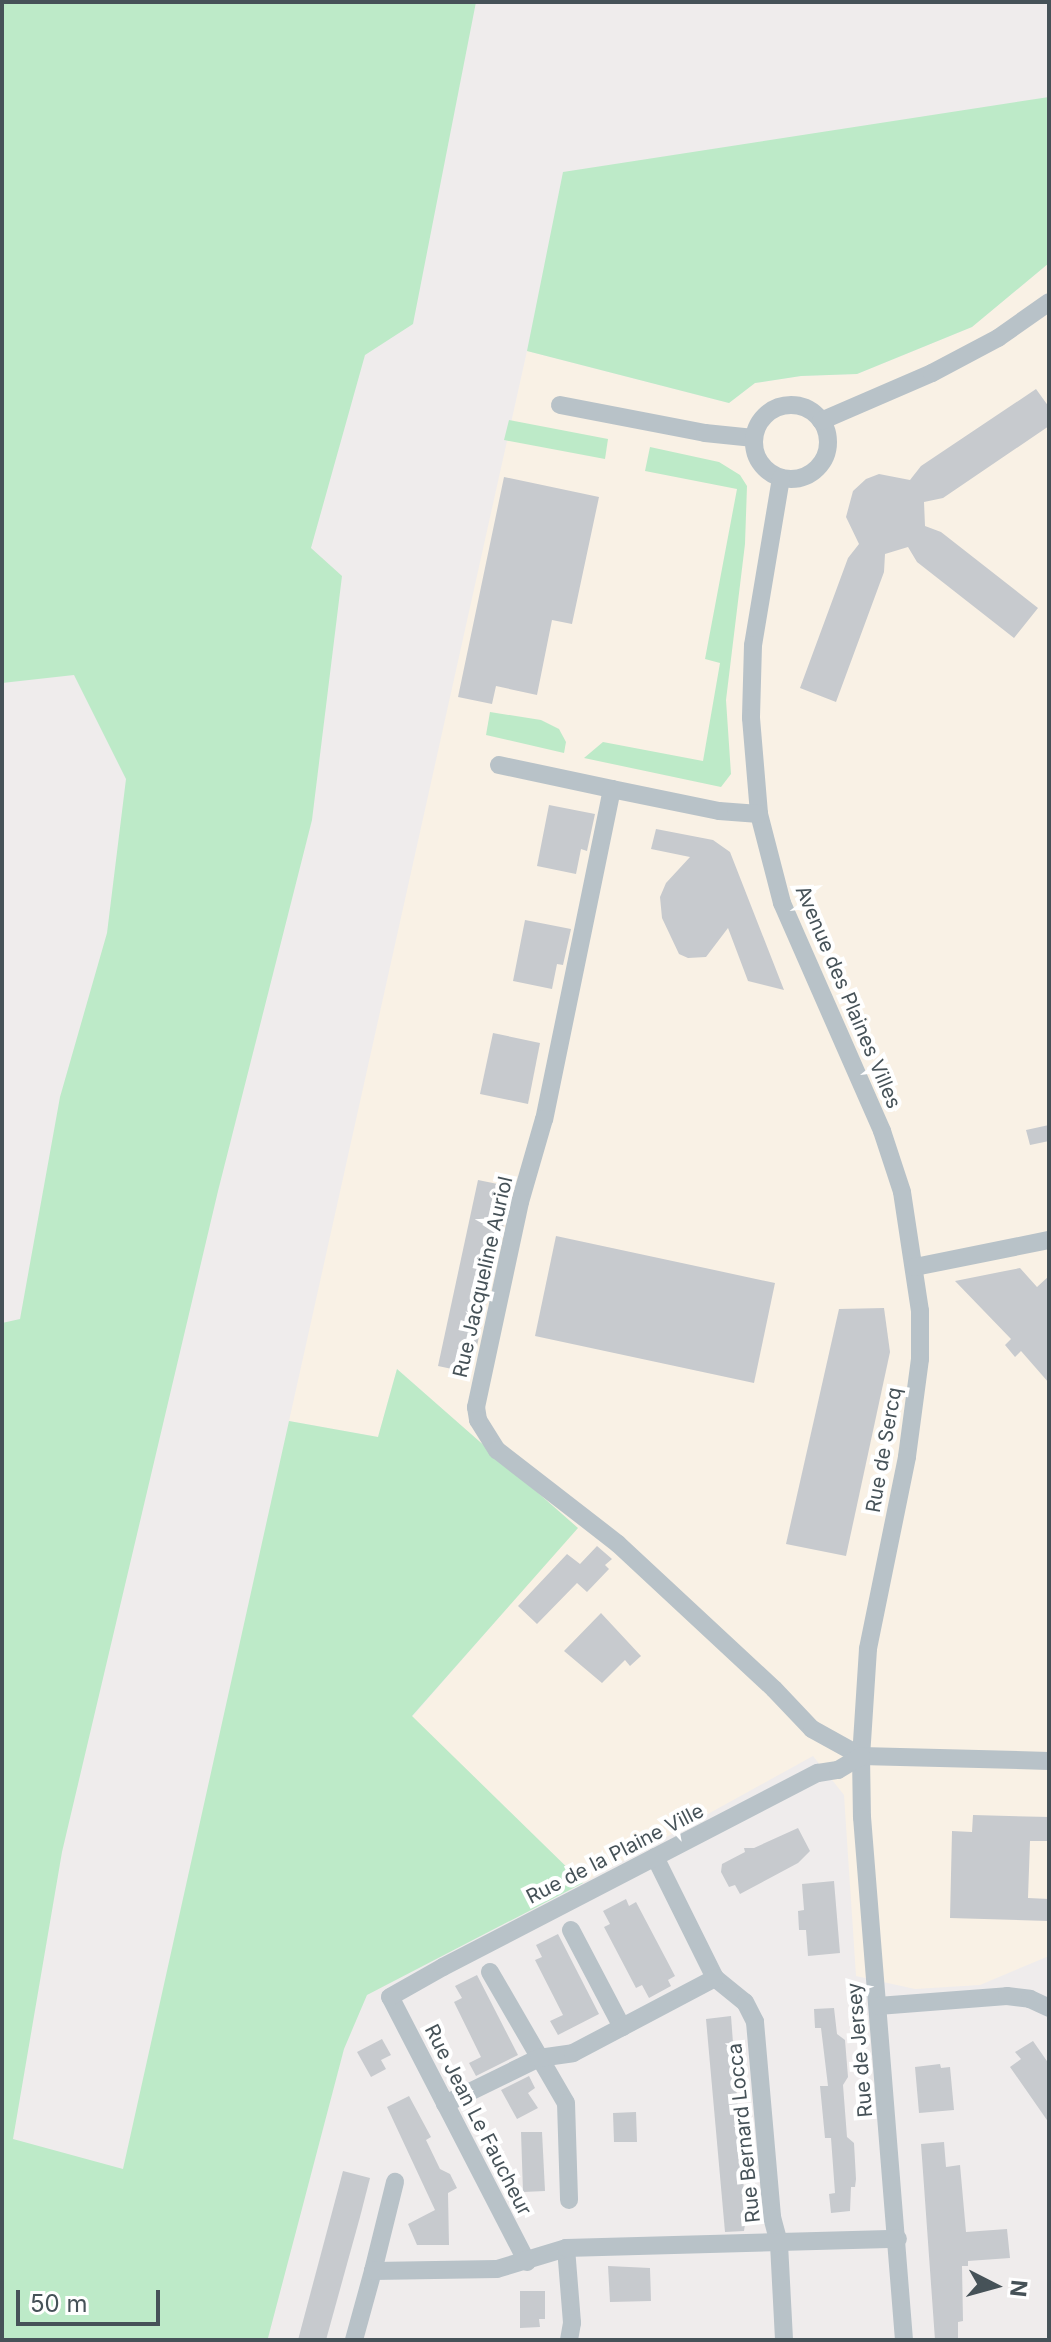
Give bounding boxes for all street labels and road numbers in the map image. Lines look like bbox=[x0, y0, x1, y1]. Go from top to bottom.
street label: Avenue des Plaines Villes bbox=[790, 882, 906, 1112]
street label: Rue Jacqueline Auriol bbox=[448, 1174, 518, 1380]
street label: Rue de Sercq bbox=[861, 1385, 907, 1515]
street label: Rue de la Plaine Ville bbox=[522, 1799, 708, 1909]
street label: Rue de Jersey bbox=[842, 1982, 878, 2118]
street label: Rue Jean Le Faucheur bbox=[419, 2020, 537, 2220]
street label: Rue Bernard Locca bbox=[723, 2042, 765, 2224]

